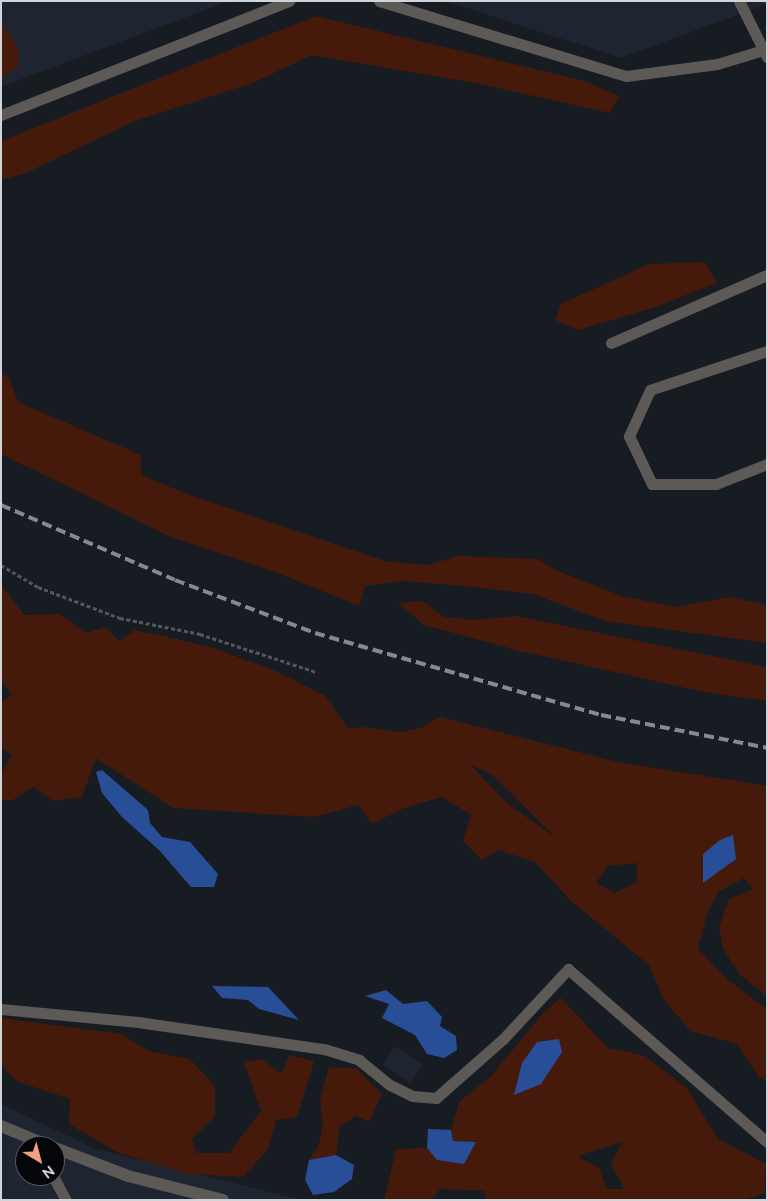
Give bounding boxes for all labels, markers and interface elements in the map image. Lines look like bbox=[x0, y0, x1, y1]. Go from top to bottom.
north arrow bbox=[15, 1136, 65, 1186]
text: N bbox=[39, 1163, 58, 1182]

